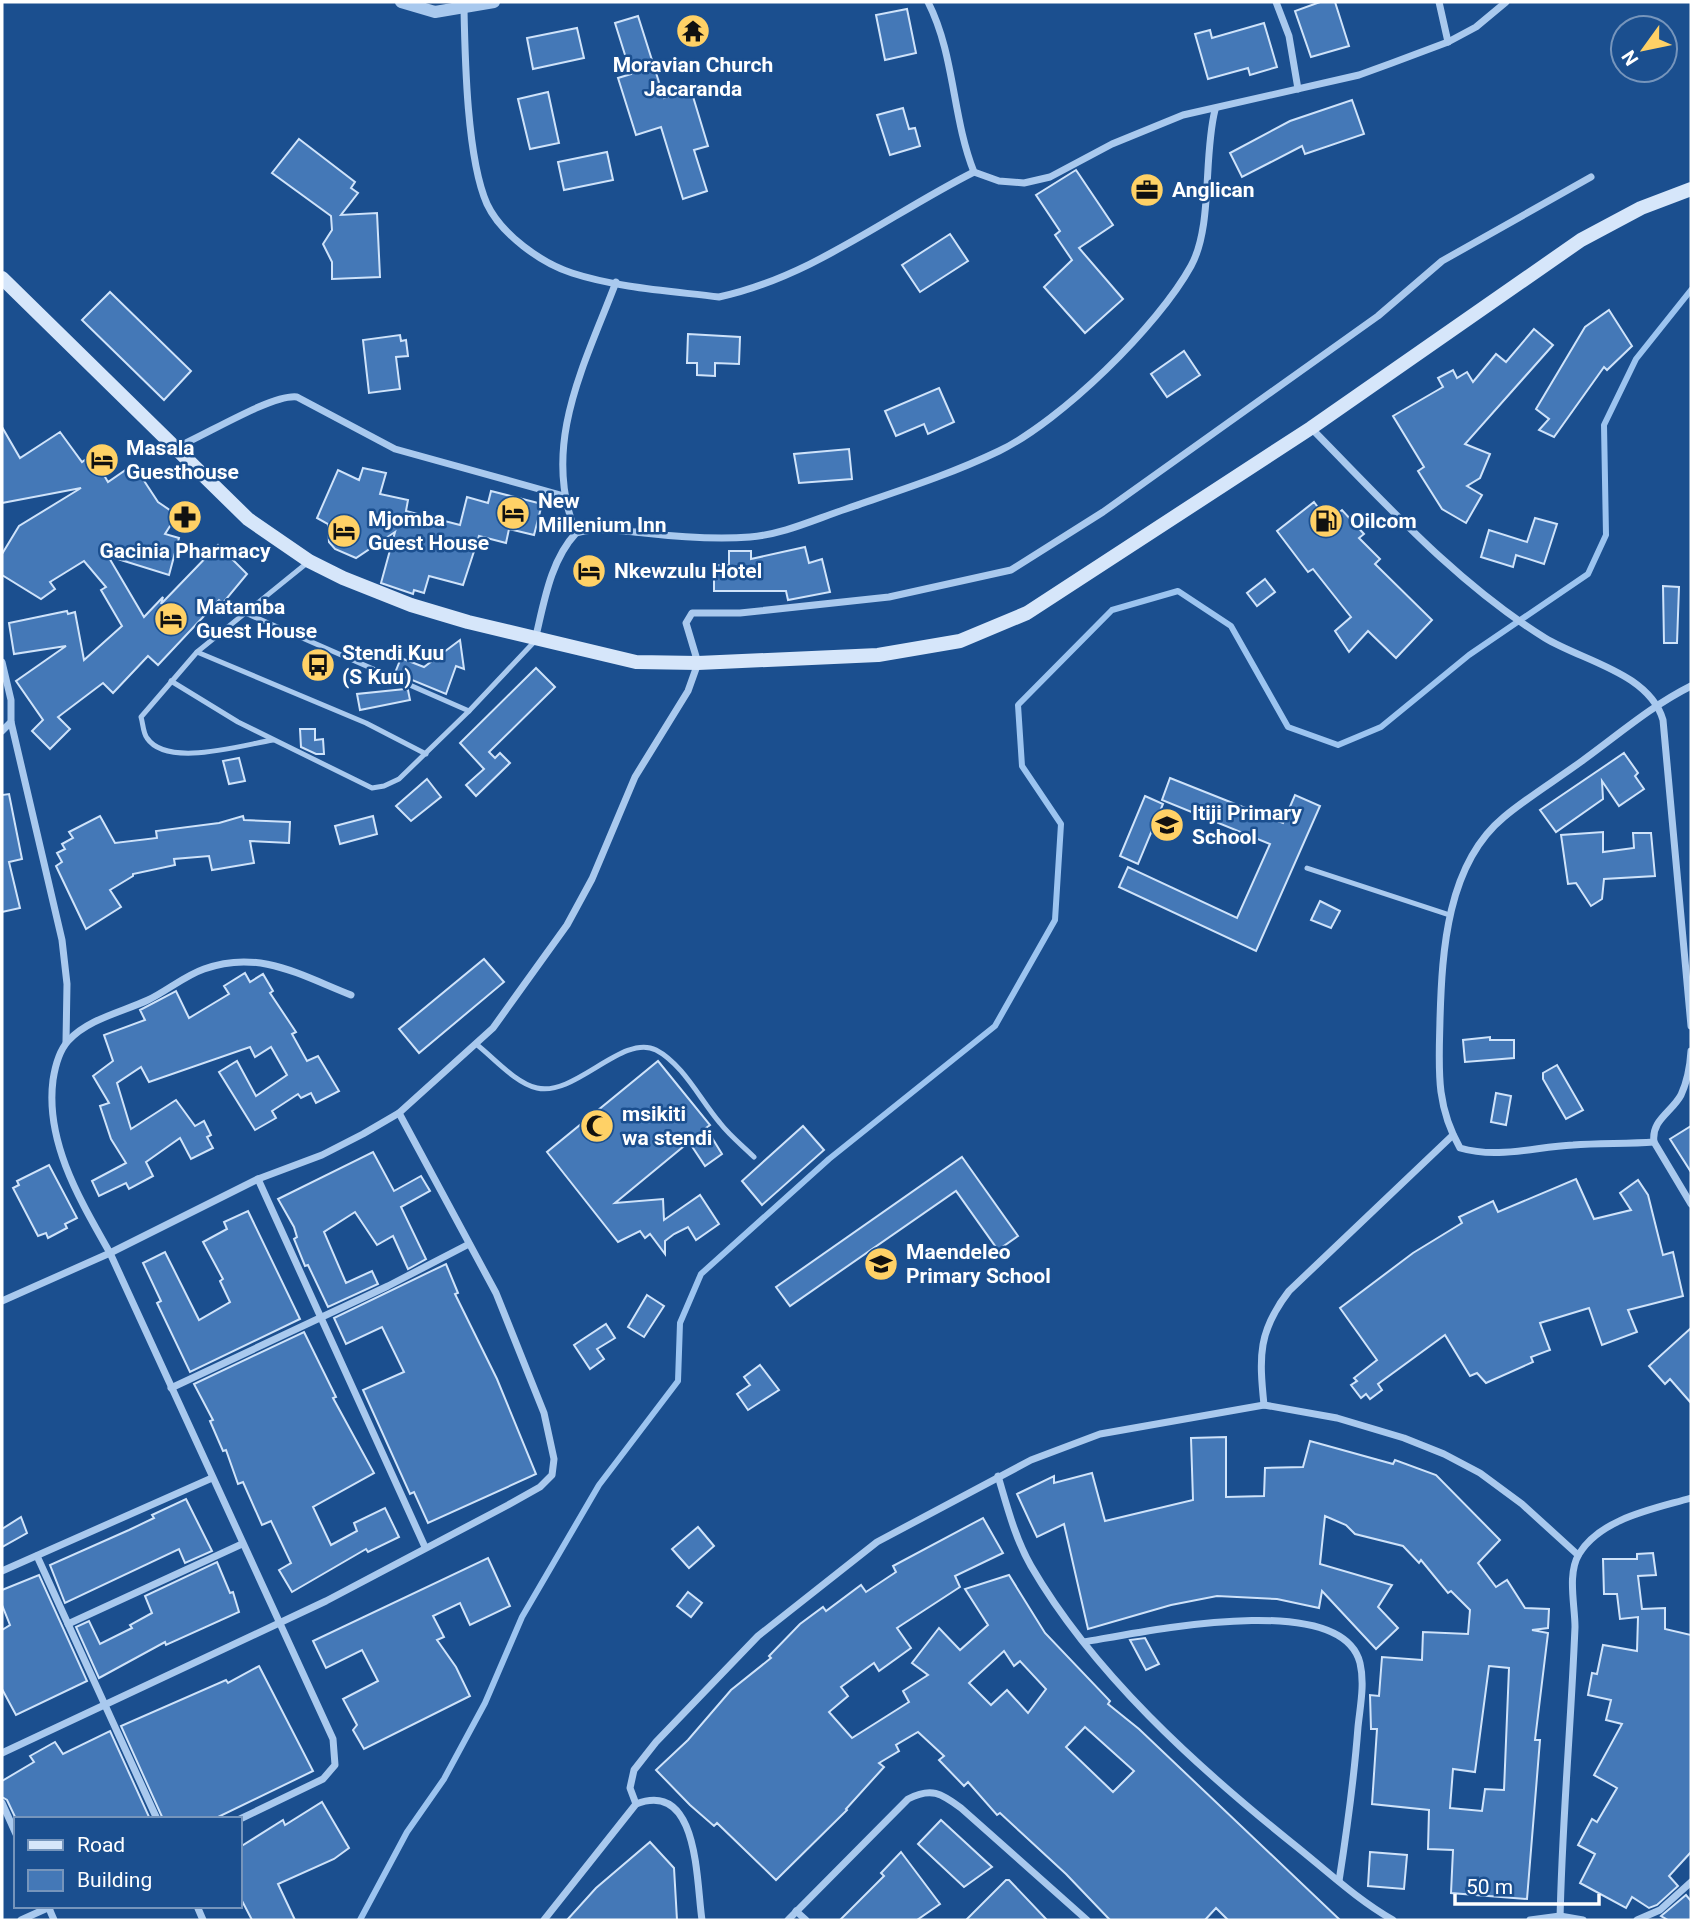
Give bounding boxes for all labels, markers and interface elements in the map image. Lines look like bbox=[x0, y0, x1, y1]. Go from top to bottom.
temple icon: Moravian Church Jacaranda bbox=[674, 12, 712, 50]
north arrow bbox=[1609, 14, 1679, 84]
text: N bbox=[1617, 46, 1643, 70]
place label: Moravian Church Jacaranda bbox=[613, 53, 773, 101]
office icon: Anglican bbox=[1128, 171, 1166, 209]
place label: Anglican bbox=[1172, 178, 1255, 202]
place label: Masala Guesthouse bbox=[126, 436, 239, 484]
hotel icon: Masala Guesthouse bbox=[83, 441, 121, 479]
place label: New Millenium Inn bbox=[538, 489, 667, 537]
hotel icon: New Millenium Inn bbox=[494, 494, 532, 532]
pharmacy icon: Gacinia Pharmacy bbox=[166, 498, 204, 536]
fuel station icon: Oilcom bbox=[1307, 502, 1345, 540]
place label: Mjomba Guest House bbox=[368, 507, 489, 555]
place label: Oilcom bbox=[1350, 509, 1417, 533]
hotel icon: Mjomba Guest House bbox=[325, 512, 363, 550]
place label: Gacinia Pharmacy bbox=[99, 539, 271, 563]
hotel icon: Nkewzulu Hotel bbox=[570, 552, 608, 590]
place label: Nkewzulu Hotel bbox=[614, 559, 762, 583]
place label: Matamba Guest House bbox=[196, 595, 317, 643]
hotel icon: Matamba Guest House bbox=[152, 600, 190, 638]
place label: Stendi Kuu (S Kuu) bbox=[342, 641, 444, 689]
bus stop icon: Stendi Kuu (S Kuu) bbox=[299, 646, 337, 684]
place label: Itiji Primary School bbox=[1192, 801, 1302, 849]
school or university icon: Itiji Primary School bbox=[1148, 806, 1186, 844]
place label: msikiti wa stendi bbox=[622, 1102, 712, 1150]
mosque icon: msikiti wa stendi bbox=[578, 1107, 616, 1145]
place label: Maendeleo Primary School bbox=[906, 1240, 1051, 1288]
school or university icon: Maendeleo Primary School bbox=[862, 1245, 900, 1283]
legend bbox=[14, 1817, 242, 1908]
text: Road bbox=[77, 1833, 125, 1857]
scale bar bbox=[1455, 1862, 1598, 1906]
text: Building bbox=[77, 1868, 152, 1892]
text: 50 m bbox=[1466, 1875, 1513, 1899]

